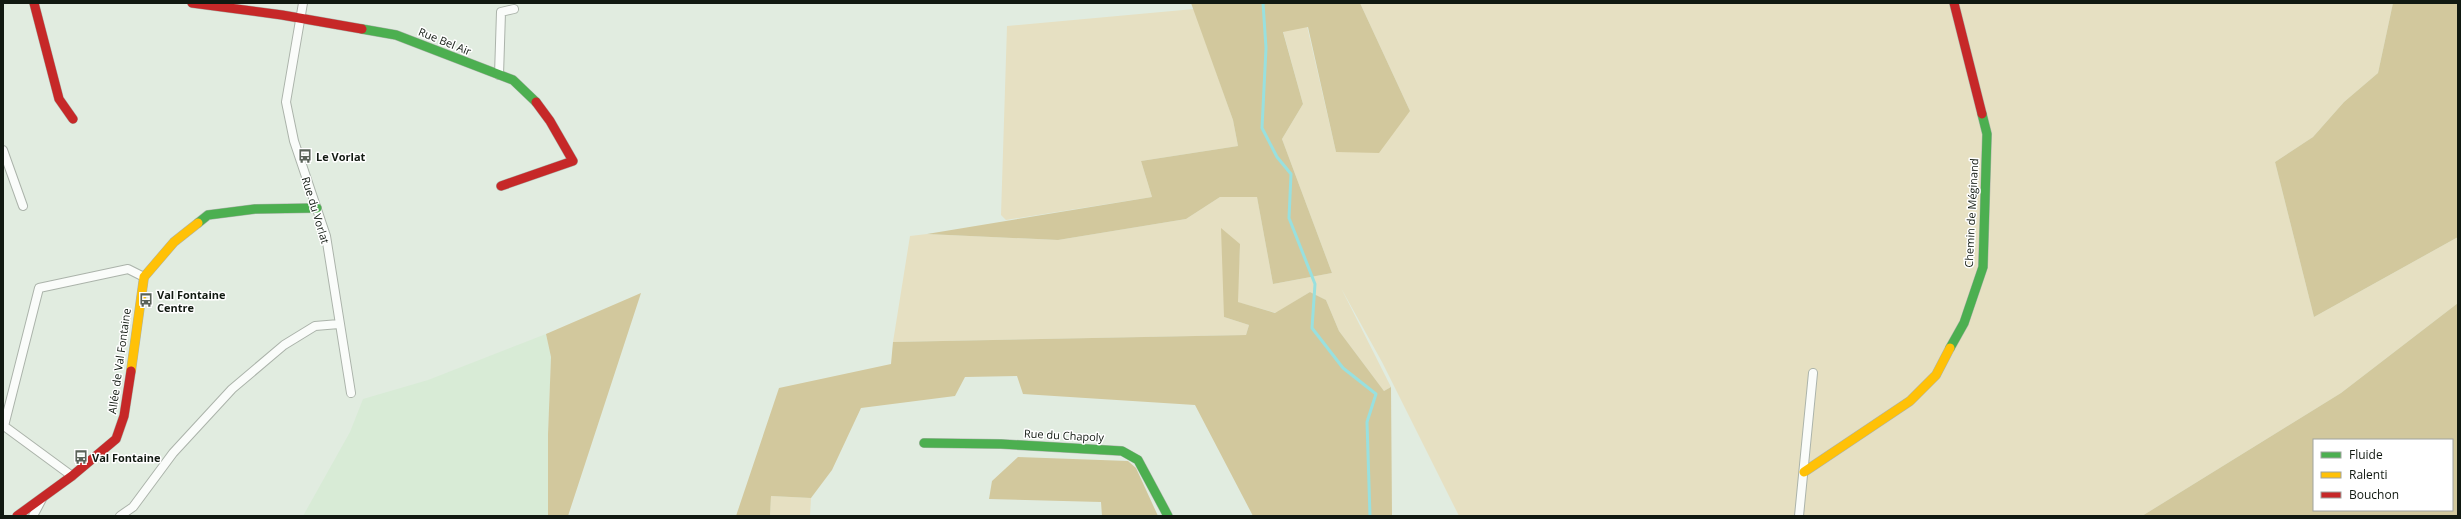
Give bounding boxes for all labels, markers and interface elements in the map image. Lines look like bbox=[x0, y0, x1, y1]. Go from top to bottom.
street label: Rue Bel Air bbox=[416, 24, 474, 59]
bus stop icon: Le Vorlat bbox=[297, 148, 313, 164]
place label: Le Vorlat bbox=[316, 149, 366, 164]
street label: Chemin de Méginand bbox=[1961, 158, 1981, 268]
street label: Rue du Vorlat bbox=[299, 175, 333, 245]
place label: Val Fontaine Centre bbox=[157, 287, 226, 315]
bus stop icon: Val Fontaine Centre bbox=[138, 292, 154, 308]
street label: Allée de Val Fontaine bbox=[104, 307, 134, 415]
street label: Rue du Chapoly bbox=[1023, 425, 1105, 445]
legend bbox=[2313, 439, 2453, 511]
text: Fluide bbox=[2349, 446, 2383, 463]
bus stop icon: Val Fontaine bbox=[73, 449, 89, 465]
place label: Val Fontaine bbox=[92, 450, 161, 465]
text: Ralenti bbox=[2349, 466, 2388, 483]
text: Bouchon bbox=[2349, 486, 2399, 503]

